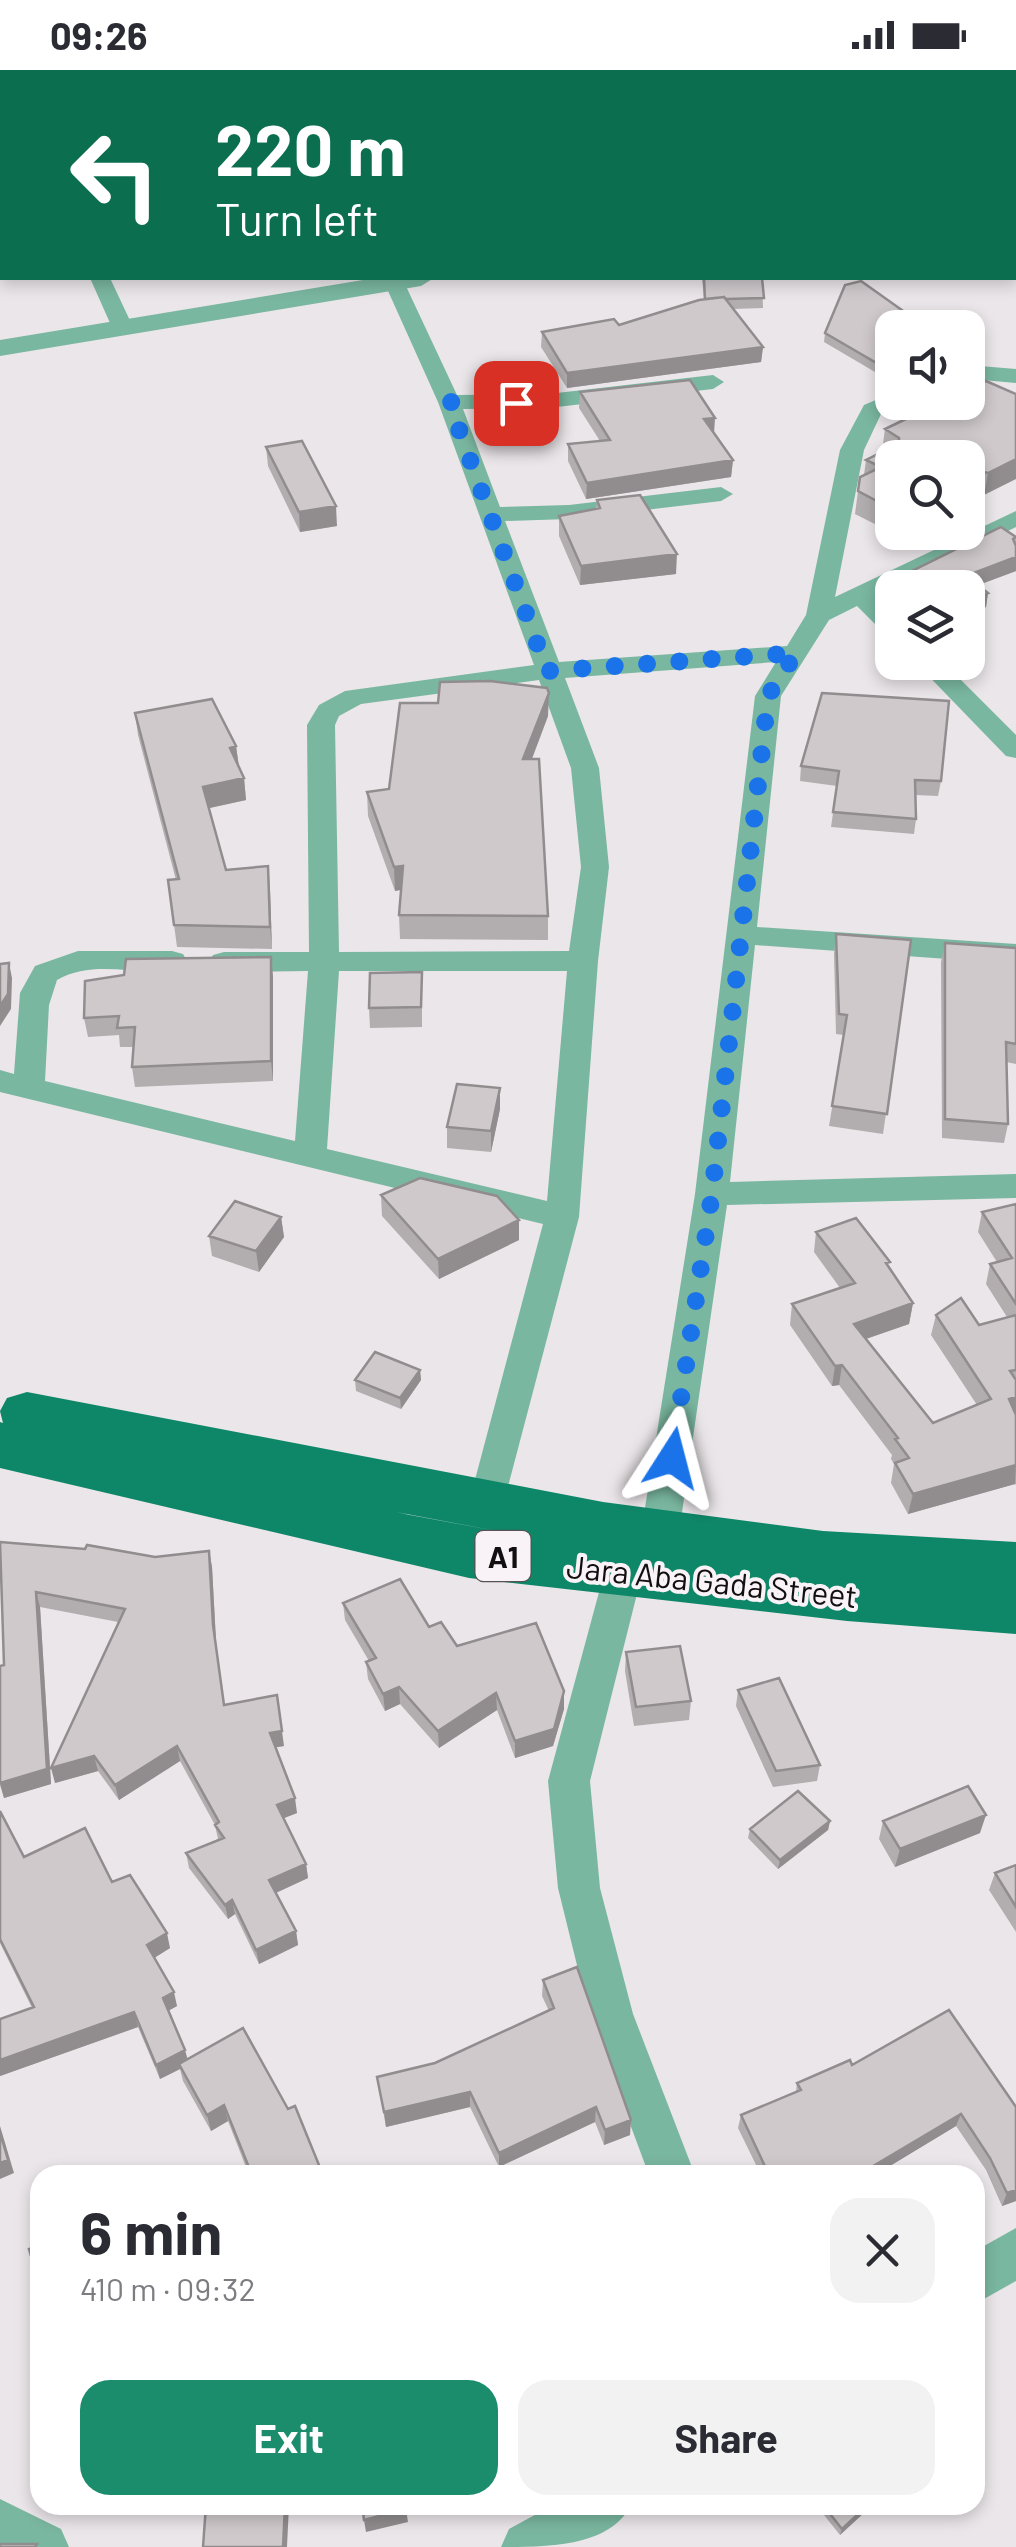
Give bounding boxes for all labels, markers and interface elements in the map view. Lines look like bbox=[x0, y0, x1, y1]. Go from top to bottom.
text: 09:26 bbox=[50, 12, 147, 58]
text: 220 m bbox=[215, 106, 406, 190]
icon: left bbox=[50, 110, 180, 240]
text: Turn left bbox=[215, 191, 379, 245]
map controls bbox=[875, 310, 985, 680]
button: sound bbox=[875, 310, 985, 420]
pin bbox=[474, 361, 559, 446]
icon: arrive bbox=[489, 376, 544, 431]
button: search bbox=[875, 440, 985, 550]
button: layers bbox=[875, 570, 985, 680]
position arrow bbox=[620, 1406, 724, 1510]
road number: A1 bbox=[476, 1531, 530, 1581]
street label: Jara Aba Gada Street bbox=[565, 1546, 859, 1614]
text: 6 min bbox=[80, 2195, 222, 2267]
button: close bbox=[830, 2198, 935, 2303]
text: 410 m · 09:32 bbox=[80, 2269, 256, 2307]
button: Exit bbox=[80, 2380, 498, 2495]
button: Share bbox=[518, 2380, 935, 2495]

